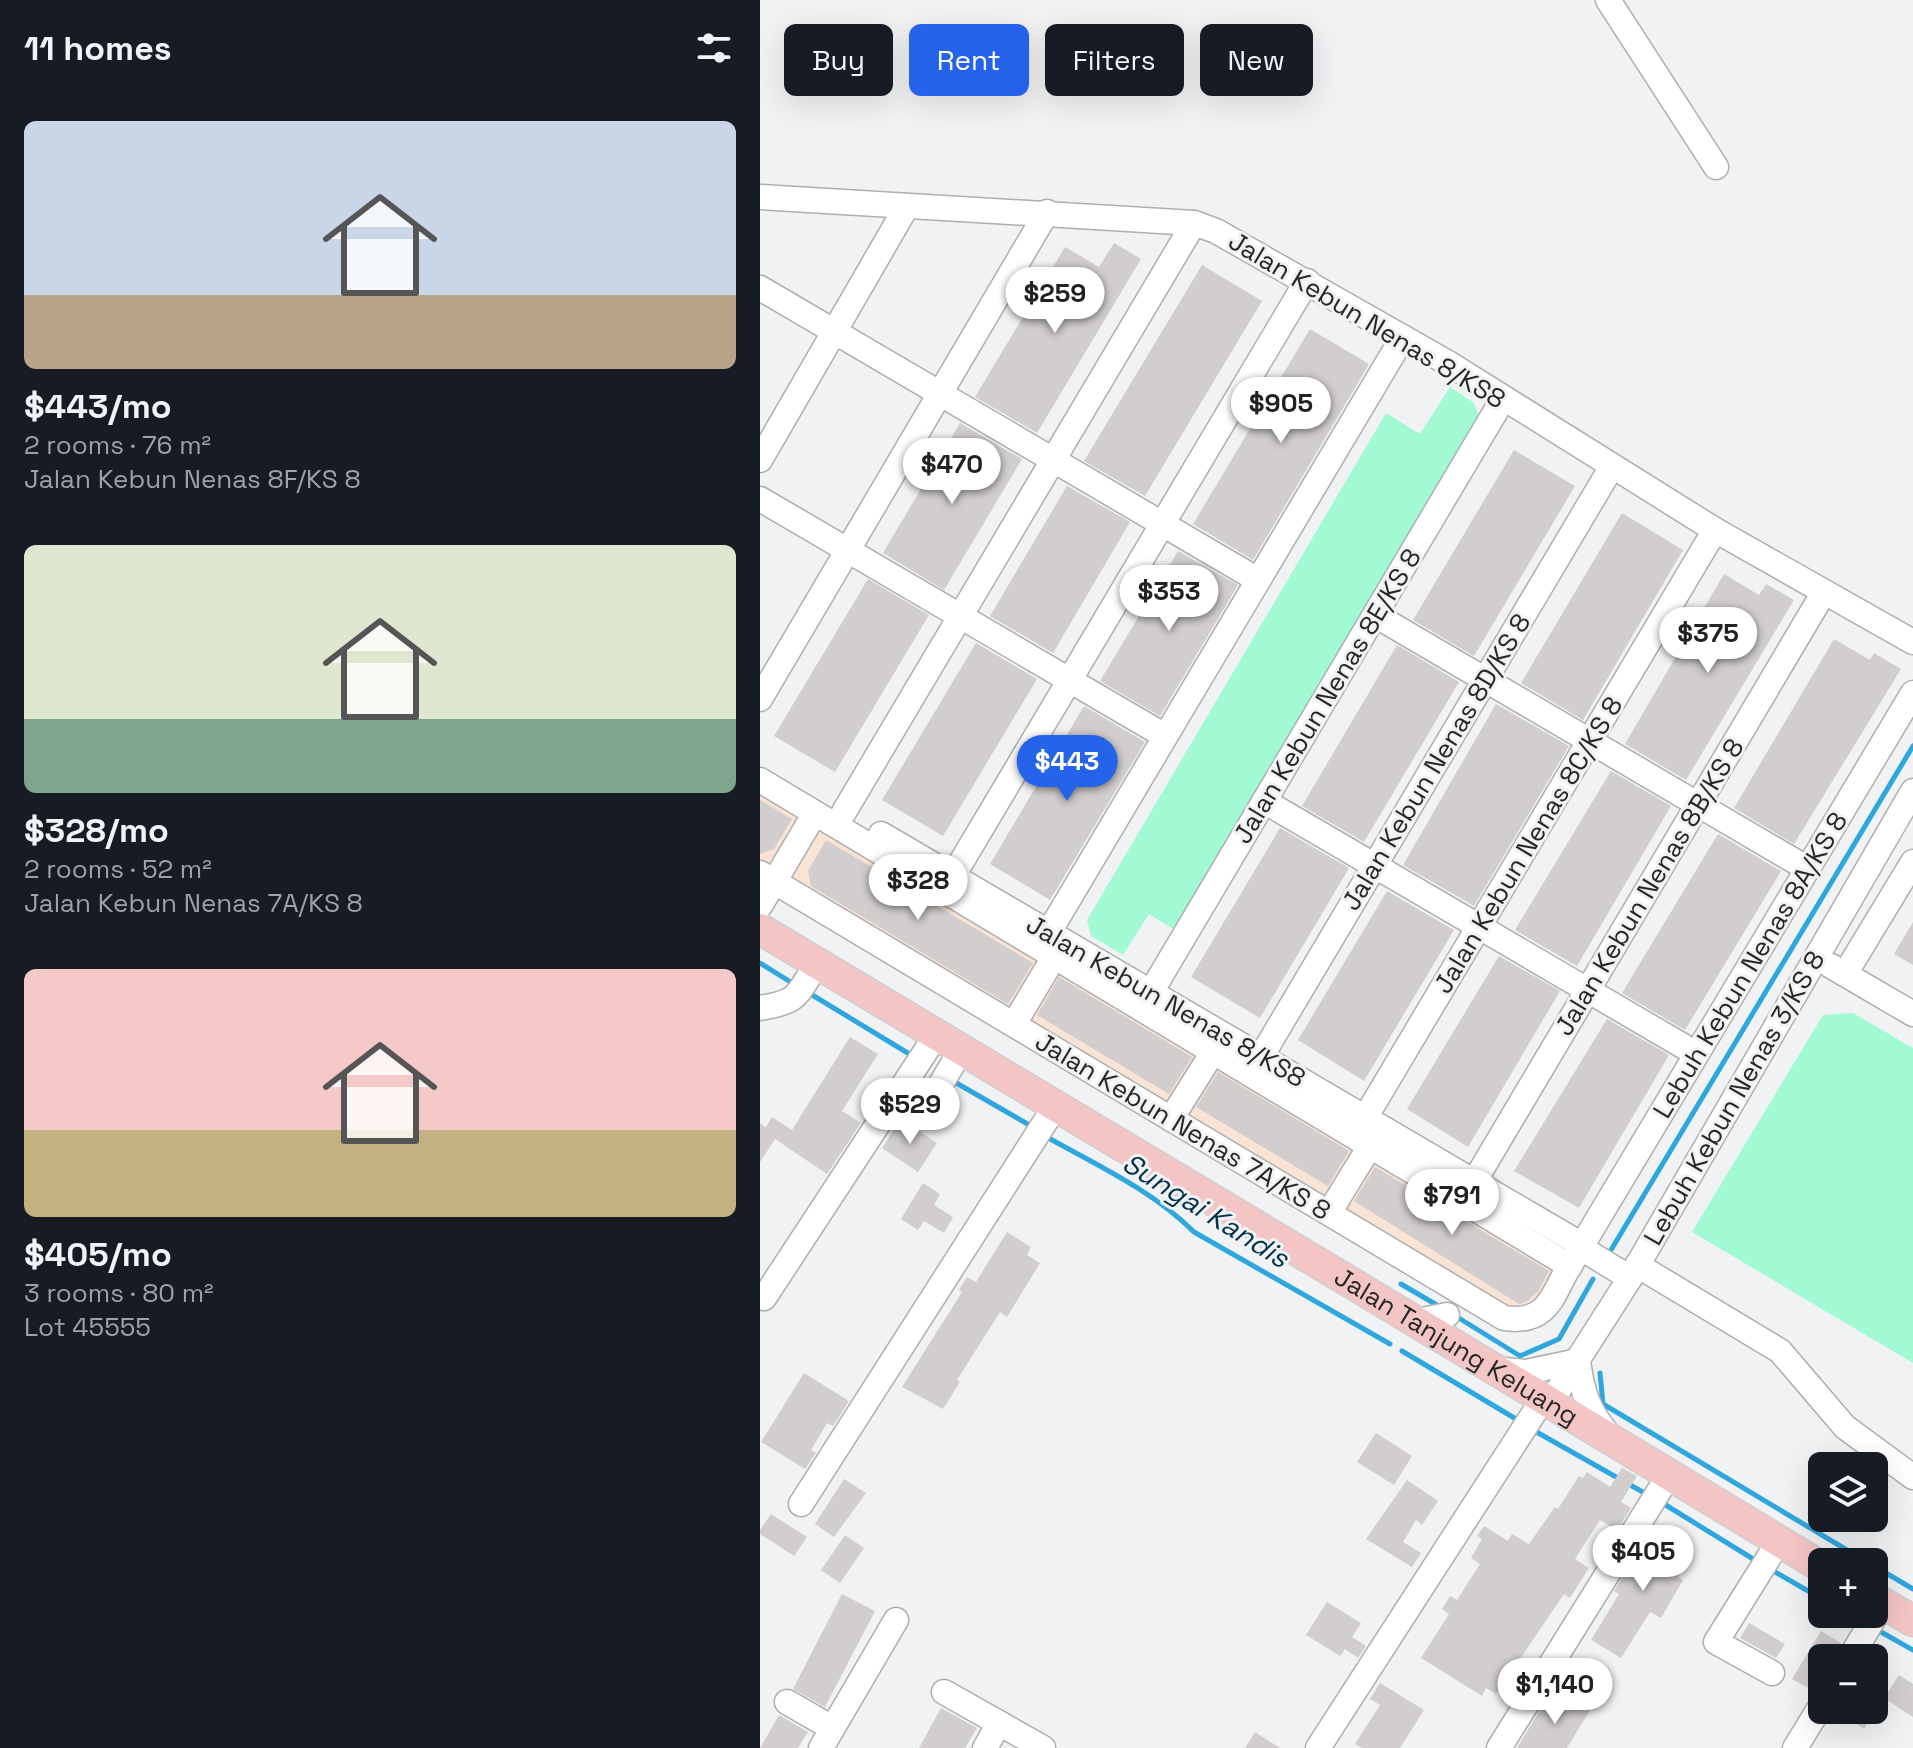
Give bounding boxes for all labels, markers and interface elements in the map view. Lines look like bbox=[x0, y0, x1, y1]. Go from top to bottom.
chip: Buy bbox=[784, 24, 893, 96]
chip: Rent bbox=[909, 24, 1029, 96]
chip: Filters bbox=[1045, 24, 1184, 96]
chip: New bbox=[1200, 24, 1313, 96]
icon: filters bbox=[692, 26, 736, 70]
text: 11 homes bbox=[24, 27, 172, 70]
icon: home bbox=[308, 173, 452, 317]
street label: Jalan Kebun Nenas 8/KS8 bbox=[1222, 224, 1512, 416]
pin: $259 bbox=[1008, 267, 1102, 335]
text: $259 bbox=[1024, 276, 1086, 310]
pin: $905 bbox=[1234, 377, 1328, 445]
text: $443/mo bbox=[24, 385, 172, 428]
text: $905 bbox=[1249, 386, 1313, 420]
text: 2 rooms · 76 m² bbox=[24, 428, 211, 462]
pin: $470 bbox=[905, 438, 999, 506]
text: $470 bbox=[921, 447, 983, 481]
text: Jalan Kebun Nenas 8F/KS 8 bbox=[24, 462, 361, 496]
street label: Jalan Kebun Nenas 8E/KS 8 bbox=[1225, 542, 1429, 850]
pin: $353 bbox=[1122, 565, 1216, 633]
text: $353 bbox=[1138, 574, 1200, 608]
icon: home bbox=[308, 597, 452, 741]
street label: Jalan Kebun Nenas 8D/KS 8 bbox=[1334, 607, 1538, 917]
pin: $375 bbox=[1661, 607, 1755, 675]
text: $375 bbox=[1677, 616, 1739, 650]
street label: Jalan Kebun Nenas 8C/KS 8 bbox=[1426, 690, 1630, 1000]
street label: Jalan Kebun Nenas 8B/KS 8 bbox=[1547, 732, 1751, 1042]
pin: $443 bbox=[1020, 735, 1114, 803]
text: $443 bbox=[1035, 744, 1099, 778]
street label: Lebuh Kebun Nenas 8A/KS 8 bbox=[1645, 806, 1855, 1124]
text: $328/mo bbox=[24, 809, 169, 852]
text: 2 rooms · 52 m² bbox=[24, 852, 212, 886]
pin: $328 bbox=[871, 854, 965, 922]
text: $328 bbox=[887, 863, 949, 897]
text: Jalan Kebun Nenas 7A/KS 8 bbox=[24, 886, 363, 920]
street label: Jalan Kebun Nenas 8/KS8 bbox=[1020, 907, 1312, 1095]
street label: Lebuh Kebun Nenas 3/KS 8 bbox=[1636, 945, 1832, 1251]
icon: home bbox=[308, 1021, 452, 1165]
street label: Jalan Kebun Nenas 7A/KS 8 bbox=[1029, 1024, 1337, 1228]
pin: $529 bbox=[863, 1078, 957, 1146]
text: $529 bbox=[879, 1087, 941, 1121]
water label: Sungai Kandis bbox=[1116, 1145, 1297, 1276]
pin: $791 bbox=[1405, 1169, 1499, 1237]
text: $791 bbox=[1423, 1178, 1481, 1212]
text: $405/mo bbox=[24, 1233, 172, 1276]
street label: Jalan Tanjung Keluang bbox=[1328, 1260, 1585, 1433]
text: 3 rooms · 80 m² bbox=[24, 1276, 214, 1310]
text: Lot 45555 bbox=[24, 1310, 151, 1344]
map controls bbox=[1808, 1452, 1888, 1724]
button: layers bbox=[1808, 1452, 1888, 1532]
pin: $405 bbox=[1596, 1525, 1690, 1593]
text: $405 bbox=[1611, 1534, 1675, 1568]
button: + bbox=[1808, 1548, 1888, 1628]
button: − bbox=[1808, 1644, 1888, 1724]
pin: $1,140 bbox=[1490, 1658, 1620, 1726]
text: $1,140 bbox=[1516, 1667, 1594, 1701]

